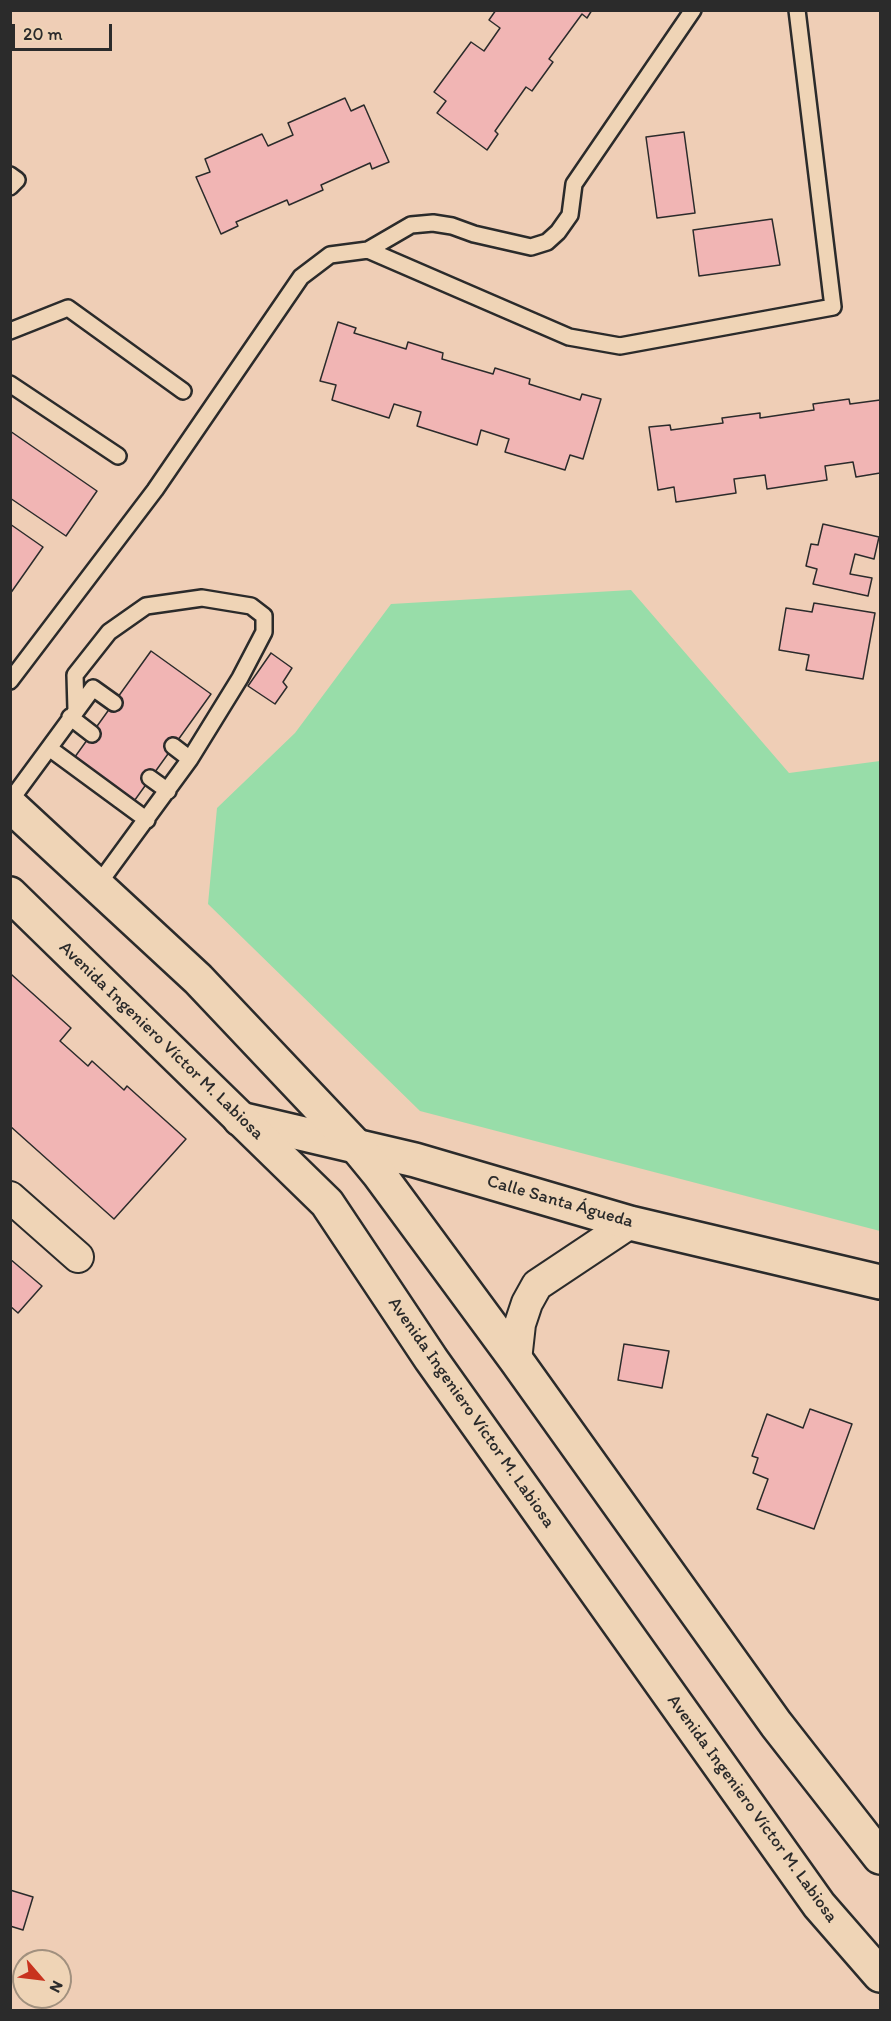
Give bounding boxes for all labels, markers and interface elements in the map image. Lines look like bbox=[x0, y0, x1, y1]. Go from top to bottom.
scale bar bbox=[15, 12, 116, 50]
text: 20 m bbox=[23, 23, 63, 45]
street label: Avenida Ingeniero Víctor M. Labiosa bbox=[54, 937, 268, 1145]
street label: Calle Santa Águeda bbox=[484, 1171, 636, 1233]
street label: Avenida Ingeniero Víctor M. Labiosa bbox=[383, 1294, 559, 1532]
street label: Avenida Ingeniero Víctor M. Labiosa bbox=[662, 1691, 842, 1927]
north arrow bbox=[12, 1949, 72, 2009]
text: N bbox=[46, 1978, 67, 1996]

